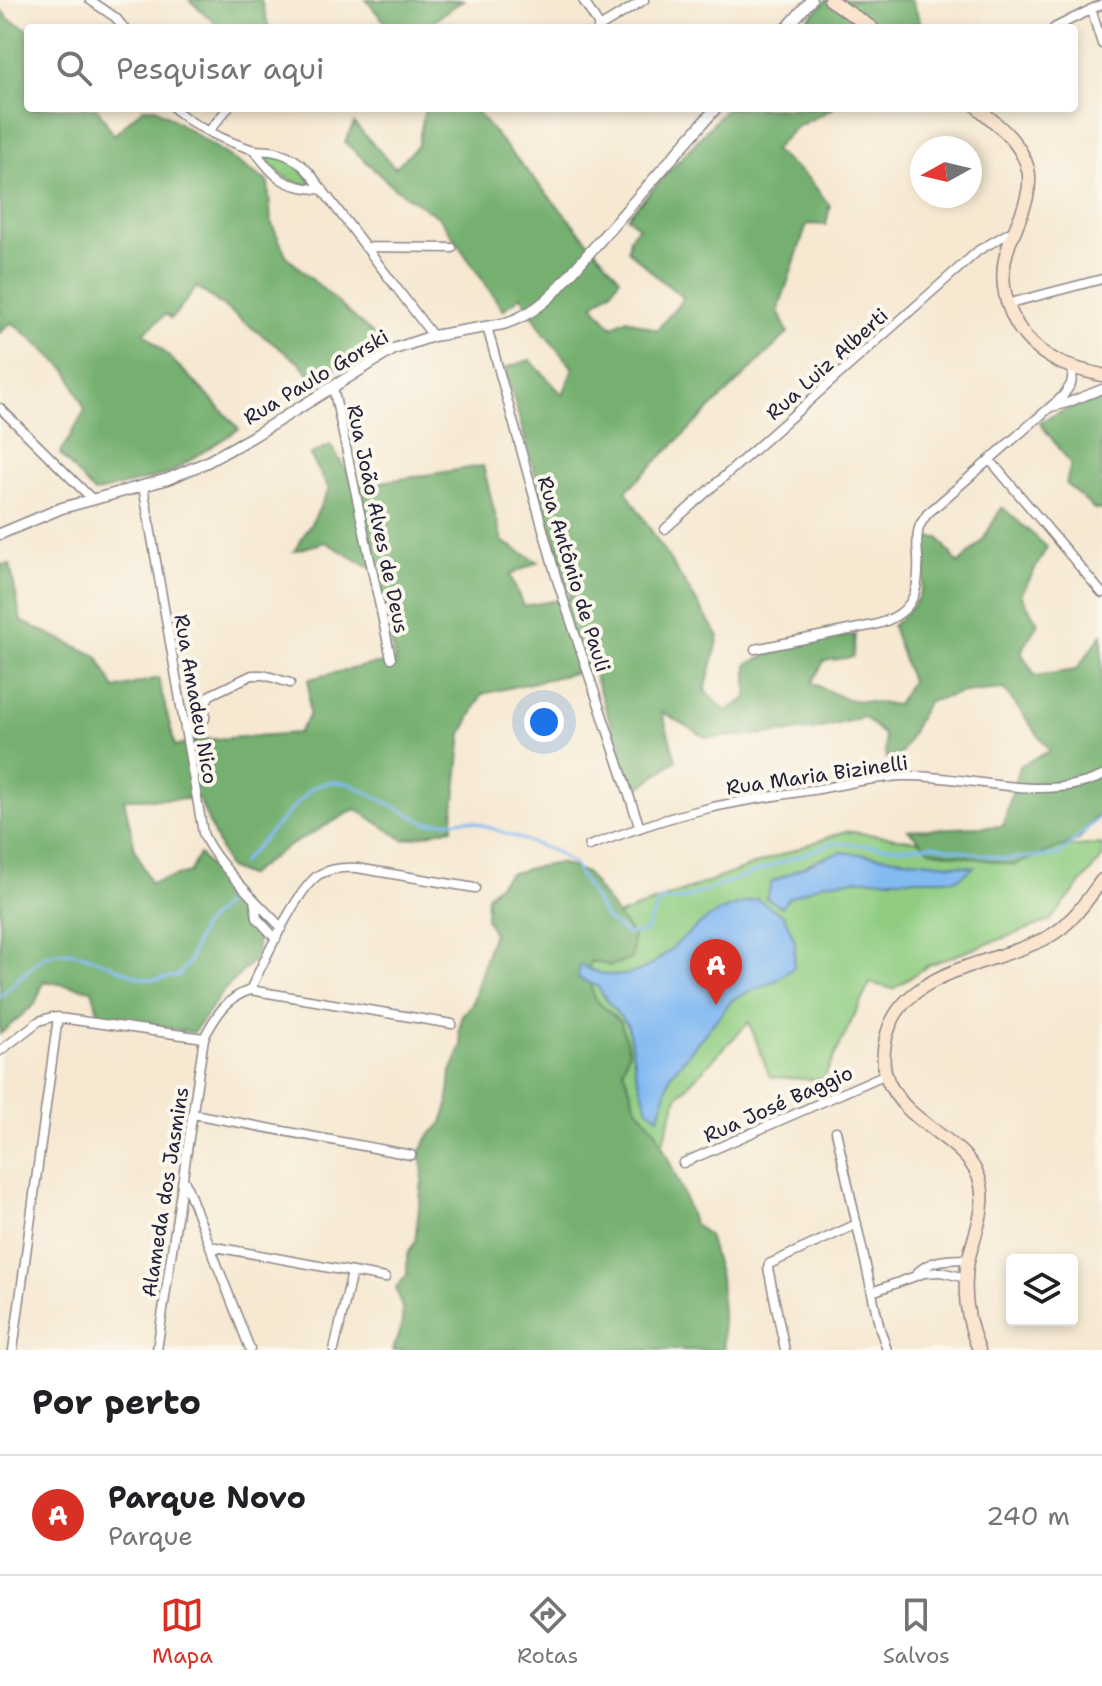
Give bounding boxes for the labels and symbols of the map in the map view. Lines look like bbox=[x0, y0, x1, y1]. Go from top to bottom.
north arrow bbox=[910, 136, 982, 208]
street label: Rua Luiz Alberti bbox=[760, 302, 894, 426]
street label: Rua Paulo Gorski bbox=[239, 323, 393, 431]
street label: Rua João Alves de Deus bbox=[341, 402, 415, 636]
street label: Rua Antônio de Pauli bbox=[532, 473, 616, 675]
street label: Rua Amadeu Nico bbox=[168, 612, 224, 786]
your location bbox=[524, 702, 564, 742]
street label: Rua Maria Bizinelli bbox=[724, 749, 910, 801]
pin: A bbox=[690, 939, 742, 1005]
street label: Rua José Baggio bbox=[699, 1059, 857, 1149]
street label: Alameda dos Jasmins bbox=[136, 1085, 194, 1299]

